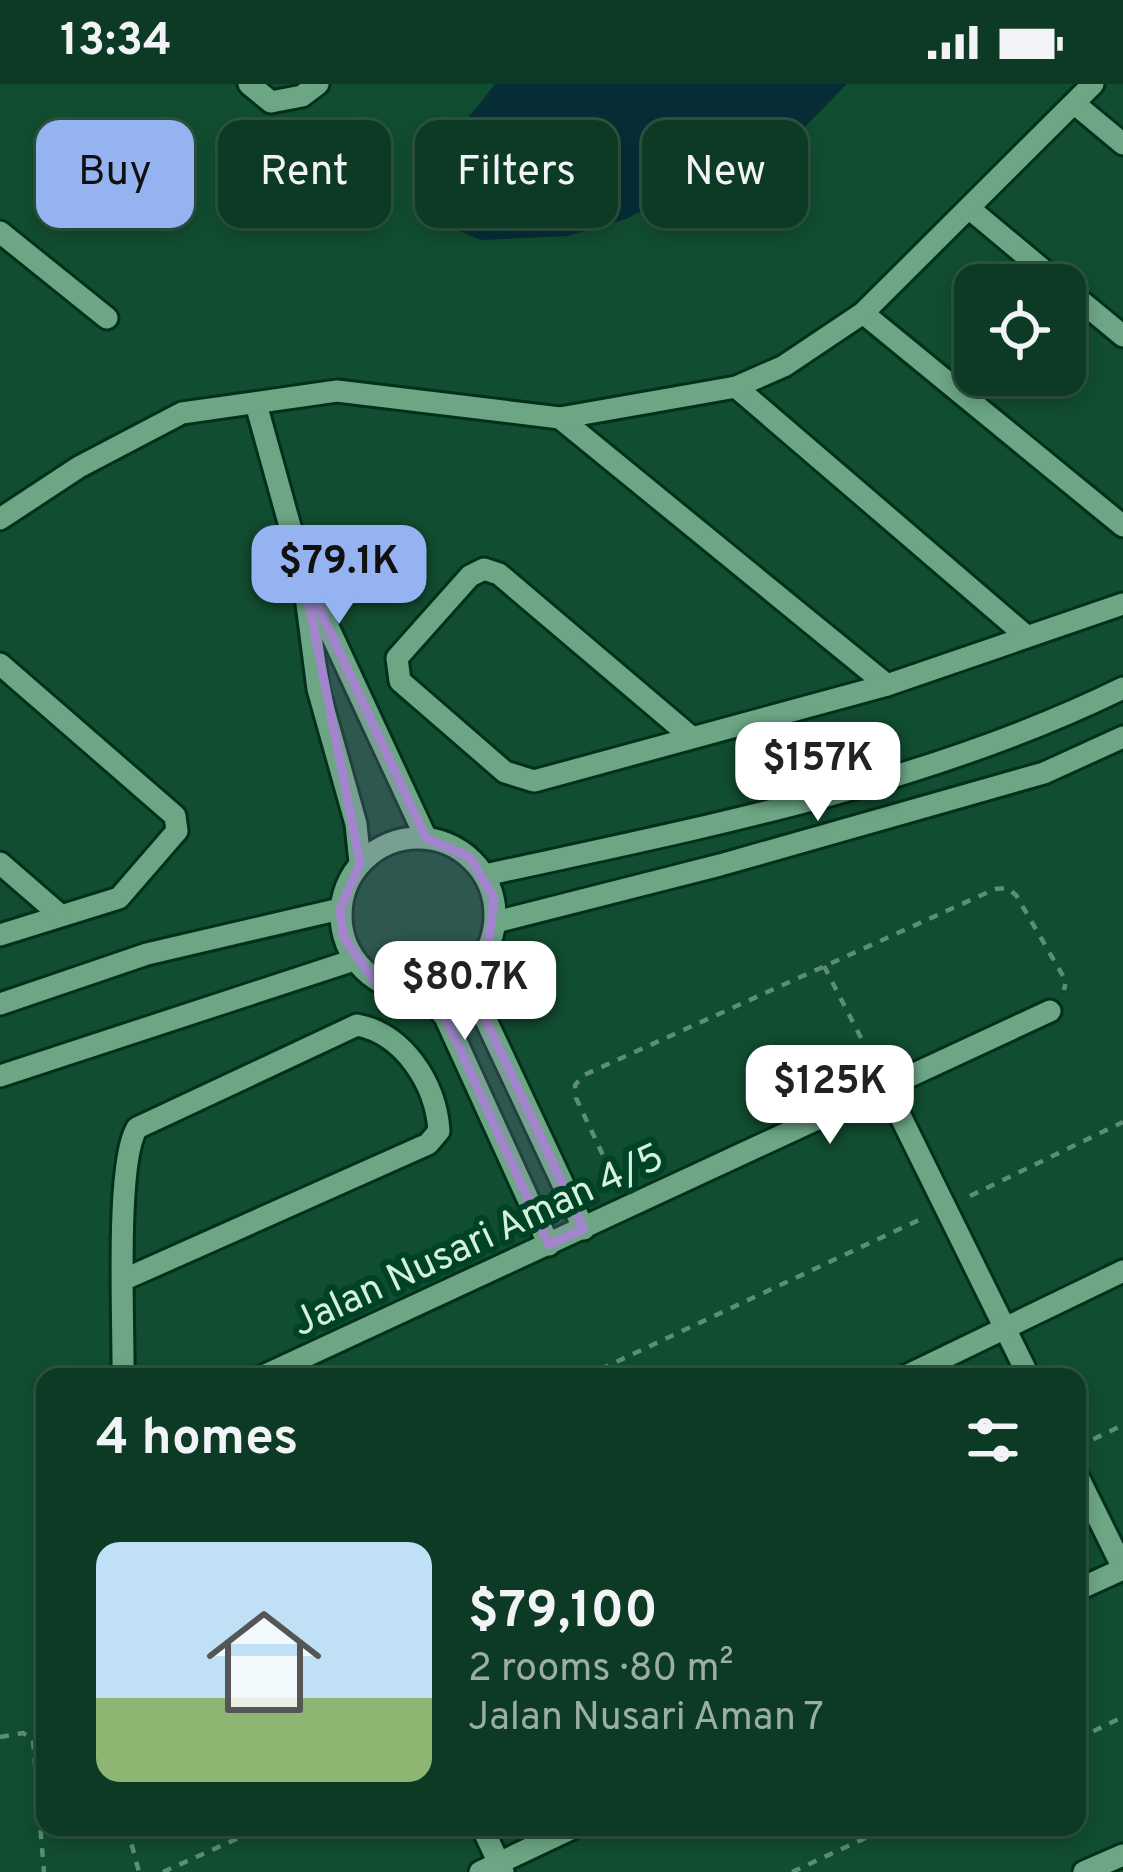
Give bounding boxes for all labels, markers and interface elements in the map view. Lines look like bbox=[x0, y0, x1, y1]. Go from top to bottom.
text: 13:34 bbox=[60, 14, 172, 71]
chip: Buy bbox=[36, 120, 194, 228]
chip: Rent bbox=[218, 120, 391, 228]
chip: Filters bbox=[415, 120, 618, 228]
chip: New bbox=[642, 120, 808, 228]
map controls bbox=[954, 264, 1086, 396]
button: locate bbox=[954, 264, 1086, 396]
pin: $79.1K bbox=[241, 525, 437, 627]
text: $79.1K bbox=[278, 539, 400, 588]
pin: $157K bbox=[734, 722, 902, 824]
text: $157K bbox=[762, 736, 874, 785]
pin: $80.7K bbox=[367, 941, 563, 1043]
text: $80.7K bbox=[401, 955, 529, 1004]
pin: $125K bbox=[746, 1045, 914, 1147]
text: $125K bbox=[773, 1059, 887, 1108]
street label: Jalan Nusari Aman 4/5 bbox=[285, 1134, 673, 1350]
icon: filters bbox=[960, 1407, 1026, 1473]
text: 4 homes bbox=[96, 1408, 298, 1473]
text: $79,100 bbox=[468, 1581, 658, 1646]
icon: home bbox=[192, 1590, 336, 1734]
text: 2 rooms · 80 m² bbox=[468, 1646, 734, 1695]
text: Jalan Nusari Aman 7 bbox=[468, 1695, 824, 1744]

